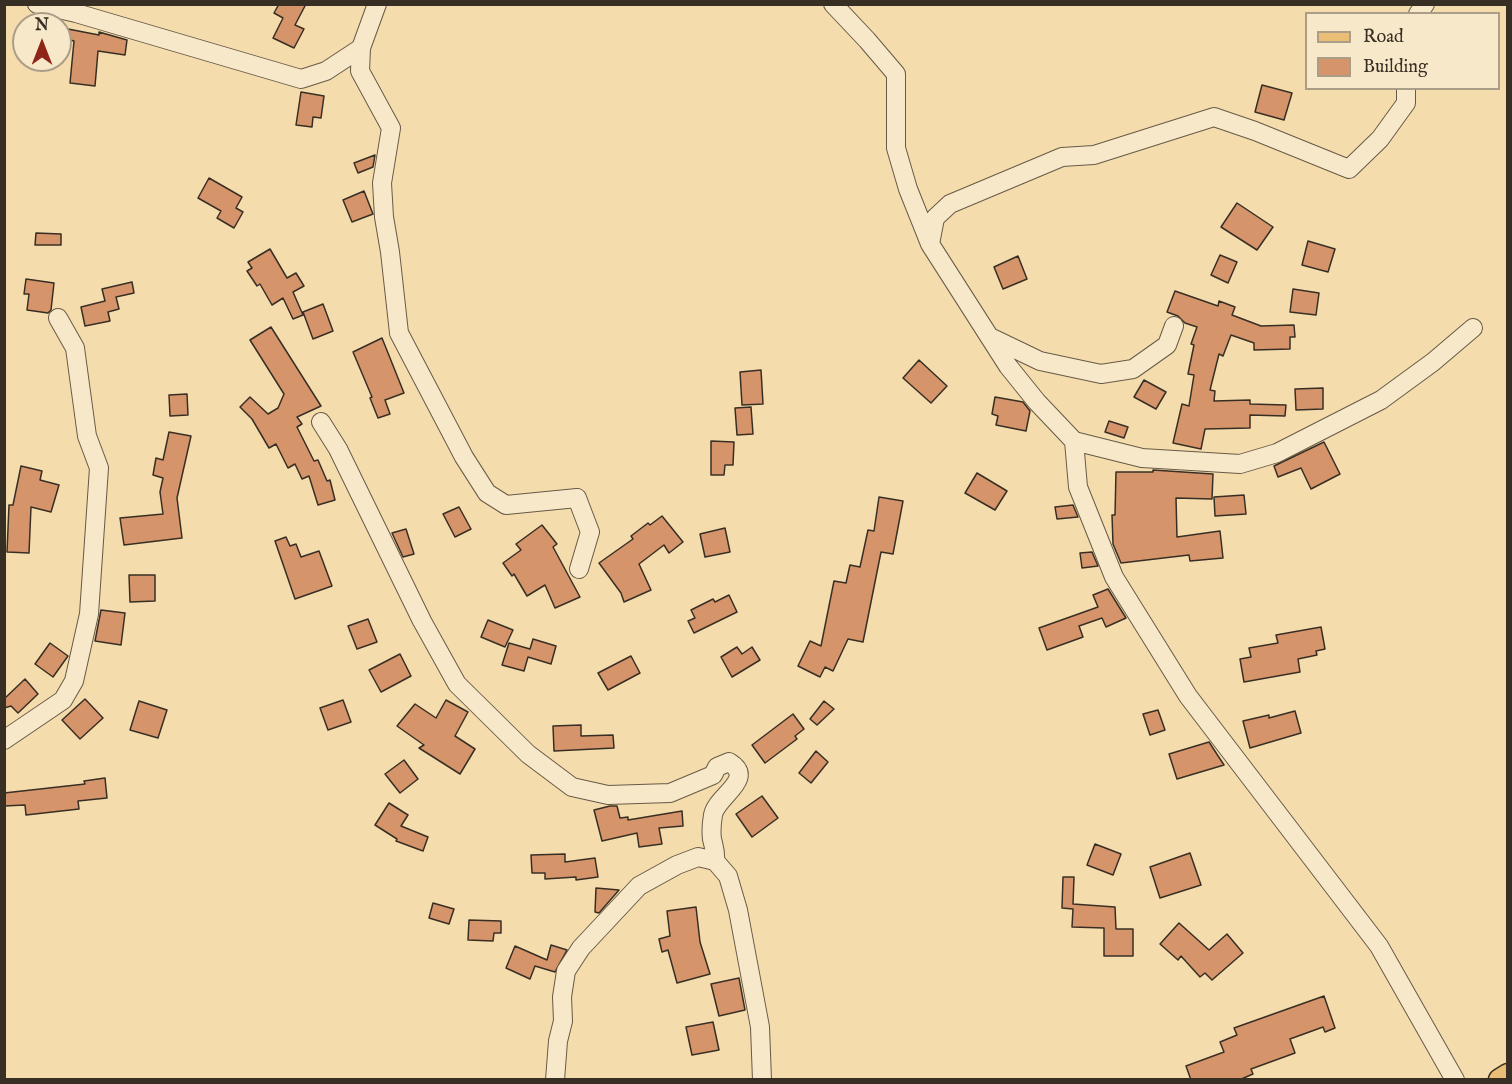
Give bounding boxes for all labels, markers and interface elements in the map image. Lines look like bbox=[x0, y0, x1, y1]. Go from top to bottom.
north arrow bbox=[12, 12, 72, 72]
legend bbox=[1305, 12, 1500, 90]
text: N bbox=[35, 16, 49, 36]
text: Road bbox=[1363, 26, 1404, 49]
text: Building bbox=[1363, 56, 1428, 79]

